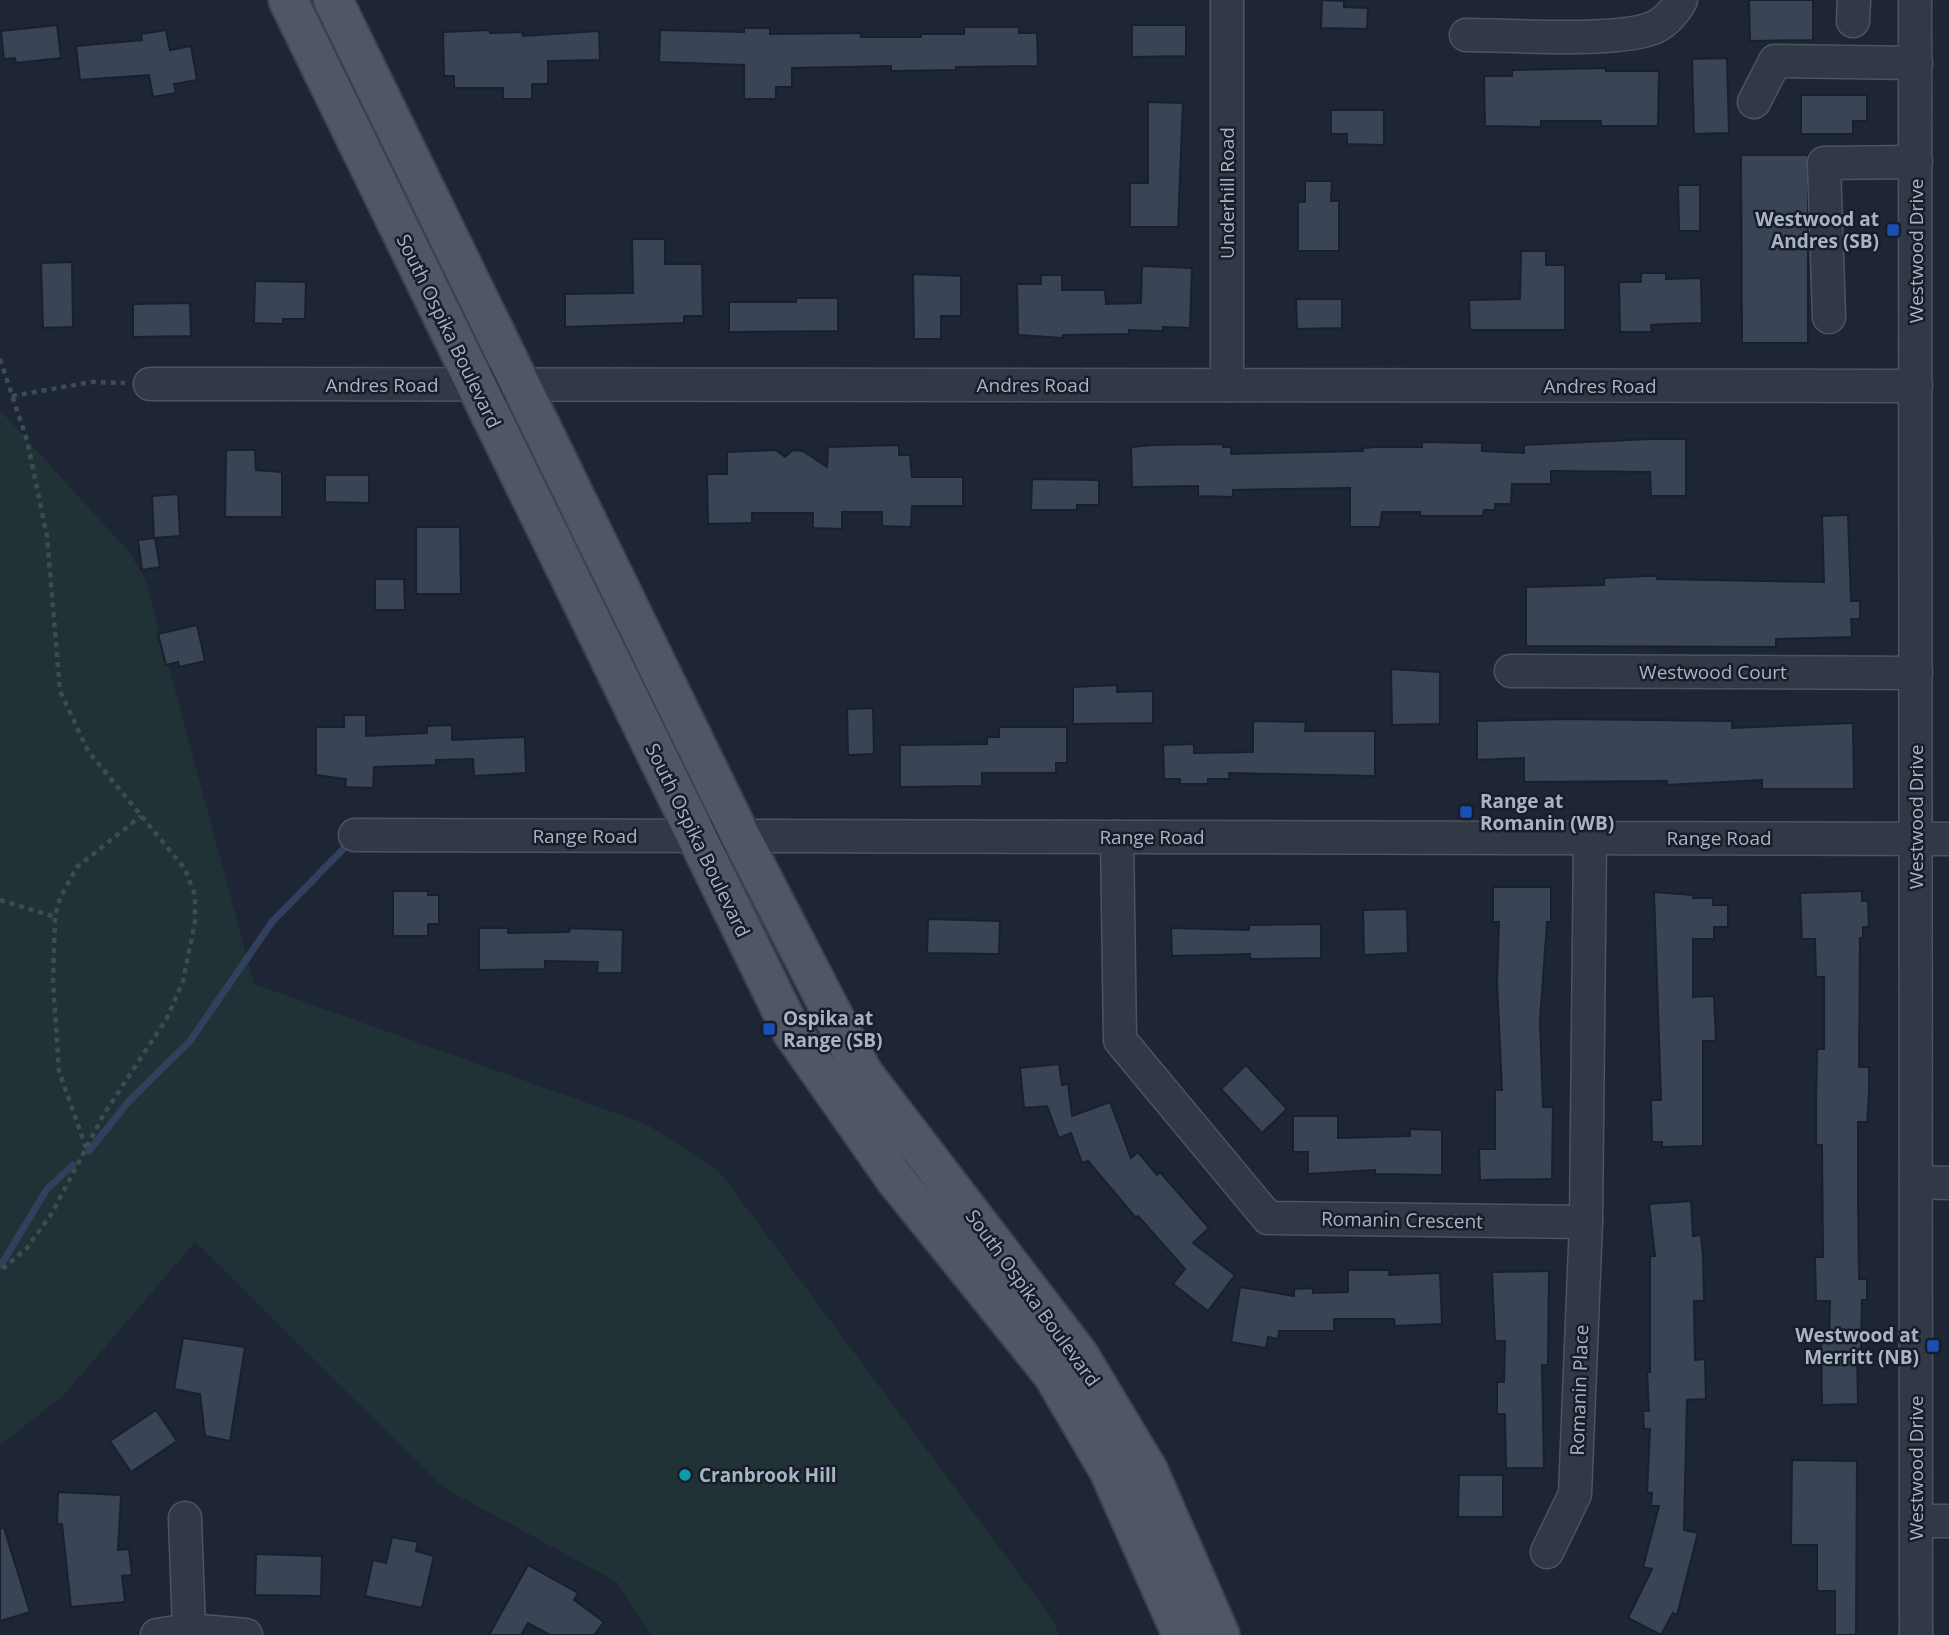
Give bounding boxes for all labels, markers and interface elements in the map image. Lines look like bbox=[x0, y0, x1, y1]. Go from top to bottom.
street label: Underhill Road bbox=[1214, 127, 1240, 259]
street label: Westwood Drive bbox=[1903, 179, 1929, 323]
place label: Westwood at Andres (SB) bbox=[1755, 206, 1879, 254]
marker: Westwood at Andres (SB) bbox=[1885, 222, 1901, 238]
street label: South Ospika Boulevard bbox=[391, 230, 507, 432]
street label: Andres Road bbox=[325, 372, 439, 398]
street label: Andres Road bbox=[976, 372, 1090, 398]
street label: Andres Road bbox=[1543, 373, 1657, 399]
street label: Westwood Court bbox=[1639, 659, 1787, 685]
street label: South Ospika Boulevard bbox=[640, 739, 756, 941]
street label: Westwood Drive bbox=[1903, 745, 1929, 889]
place label: Range at Romanin (WB) bbox=[1480, 788, 1614, 836]
marker: Range at Romanin (WB) bbox=[1458, 804, 1474, 820]
street label: Range Road bbox=[532, 823, 638, 849]
street label: Range Road bbox=[1099, 824, 1205, 850]
street label: Range Road bbox=[1666, 825, 1772, 851]
place label: Ospika at Range (SB) bbox=[783, 1005, 883, 1053]
marker: Ospika at Range (SB) bbox=[761, 1021, 777, 1037]
street label: South Ospika Boulevard bbox=[960, 1204, 1106, 1392]
street label: Romanin Crescent bbox=[1321, 1206, 1483, 1234]
place label: Westwood at Merritt (NB) bbox=[1795, 1322, 1919, 1370]
street label: Romanin Place bbox=[1564, 1324, 1594, 1456]
marker: Westwood at Merritt (NB) bbox=[1925, 1338, 1941, 1354]
street label: Westwood Drive bbox=[1903, 1396, 1929, 1540]
place label: Cranbrook Hill bbox=[699, 1462, 837, 1488]
marker: Cranbrook Hill bbox=[677, 1467, 693, 1483]

